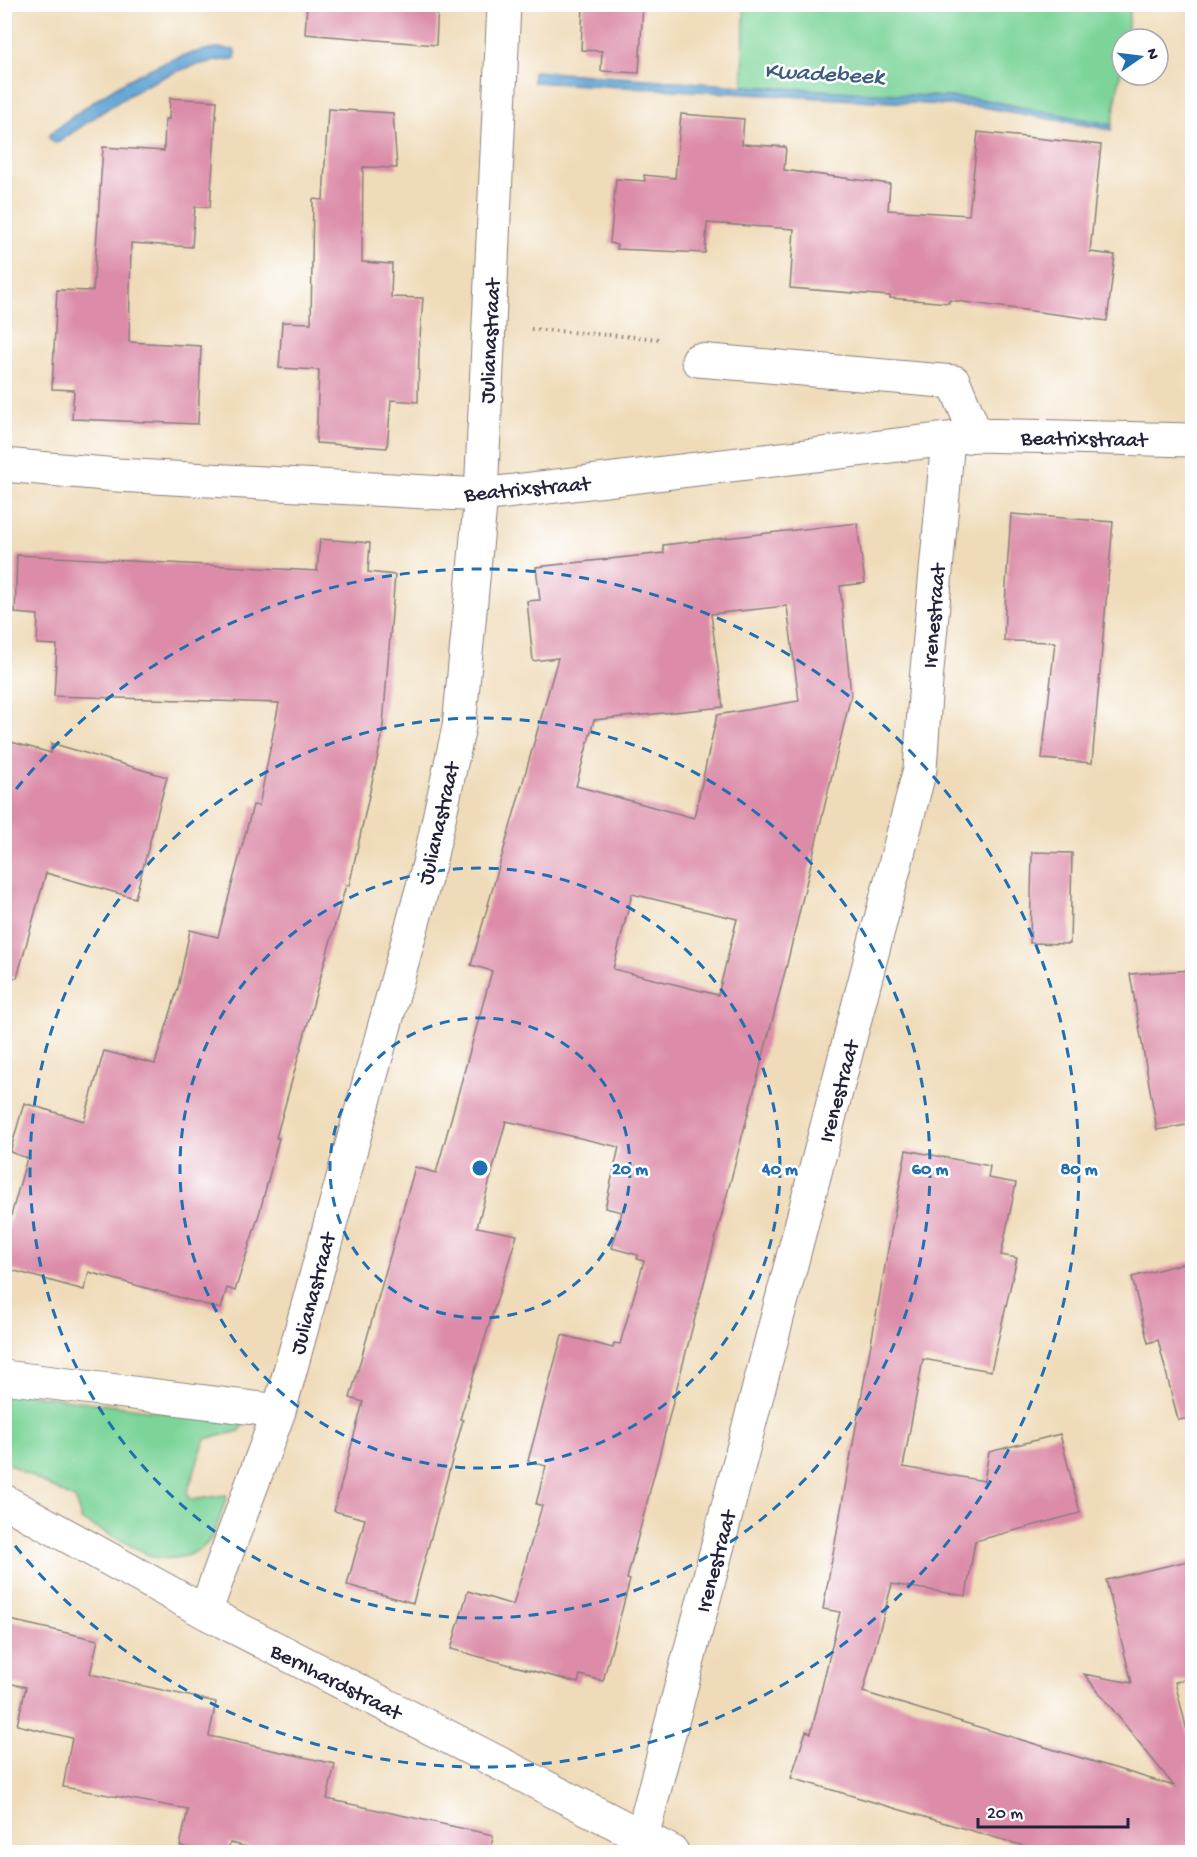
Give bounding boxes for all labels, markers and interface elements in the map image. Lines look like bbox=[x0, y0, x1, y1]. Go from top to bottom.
north arrow bbox=[1110, 27, 1170, 87]
text: N bbox=[1141, 47, 1162, 62]
water label: Kwadebeek bbox=[763, 58, 887, 93]
street label: Julianastraat bbox=[476, 276, 508, 404]
street label: Beatrixstraat bbox=[1020, 427, 1149, 455]
street label: Beatrixstraat bbox=[462, 472, 593, 510]
street label: Irenestraat bbox=[918, 561, 954, 670]
street label: Julianastraat bbox=[414, 758, 468, 888]
street label: Irenestraat bbox=[815, 1036, 867, 1146]
centre of rings bbox=[470, 1158, 490, 1178]
text: 20 m bbox=[612, 1160, 648, 1181]
text: 40 m bbox=[761, 1160, 798, 1181]
text: 60 m bbox=[912, 1160, 948, 1181]
text: 80 m bbox=[1060, 1160, 1098, 1181]
street label: Julianastraat bbox=[286, 1228, 344, 1358]
street label: Irenestraat bbox=[692, 1506, 744, 1616]
street label: Bernhardstraat bbox=[264, 1639, 407, 1729]
scale bar bbox=[978, 1791, 1128, 1829]
text: 20 m bbox=[987, 1804, 1023, 1825]

